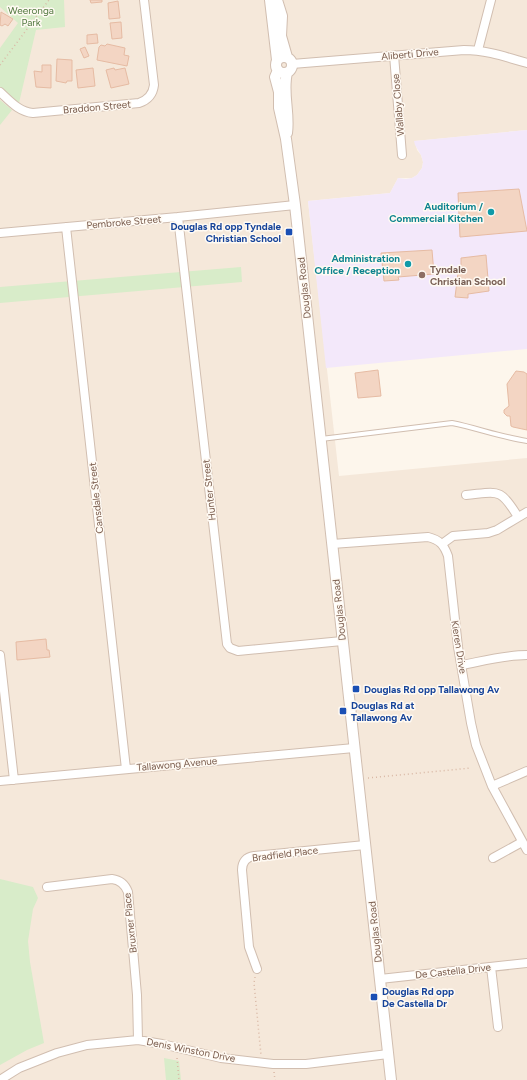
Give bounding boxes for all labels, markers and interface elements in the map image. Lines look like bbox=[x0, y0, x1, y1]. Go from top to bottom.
park label: Weeronga Park bbox=[8, 4, 54, 29]
street label: Aliberti Drive bbox=[381, 45, 440, 63]
street label: Wallaby Close bbox=[389, 73, 407, 137]
street label: Braddon Street bbox=[62, 98, 132, 116]
place label: Auditorium / Commercial Kitchen bbox=[389, 200, 484, 225]
marker: Auditorium / Commercial Kitchen bbox=[486, 207, 496, 217]
street label: Pembroke Street bbox=[86, 212, 162, 232]
place label: Douglas Rd opp Tyndale Christian School bbox=[171, 220, 281, 245]
marker: Douglas Rd opp Tyndale Christian School bbox=[284, 227, 294, 237]
place label: Administration Office / Reception bbox=[314, 252, 400, 277]
street label: Douglas Road bbox=[294, 257, 314, 319]
marker: Administration Office / Reception bbox=[403, 259, 413, 269]
place label: Tyndale Christian School bbox=[430, 263, 505, 288]
marker: Tyndale Christian School bbox=[417, 270, 427, 280]
street label: Hunter Street bbox=[199, 458, 219, 521]
street label: Cansdale Street bbox=[86, 461, 106, 534]
street label: Douglas Road bbox=[329, 579, 349, 641]
street label: Kieren Drive bbox=[448, 619, 470, 675]
place label: Douglas Rd opp Tallawong Av bbox=[364, 683, 500, 696]
marker: Douglas Rd opp Tallawong Av bbox=[351, 684, 361, 694]
place label: Douglas Rd at Tallawong Av bbox=[351, 699, 414, 724]
marker: Douglas Rd at Tallawong Av bbox=[338, 706, 348, 716]
street label: Tallawong Avenue bbox=[136, 754, 218, 774]
street label: Bradfield Place bbox=[251, 843, 319, 864]
street label: Bruxner Place bbox=[120, 892, 140, 954]
street label: Douglas Road bbox=[365, 901, 385, 963]
street label: De Castella Drive bbox=[414, 961, 492, 981]
place label: Douglas Rd opp De Castella Dr bbox=[382, 985, 454, 1010]
marker: Douglas Rd opp De Castella Dr bbox=[369, 992, 379, 1002]
street label: Denis Winston Drive bbox=[145, 1035, 237, 1065]

